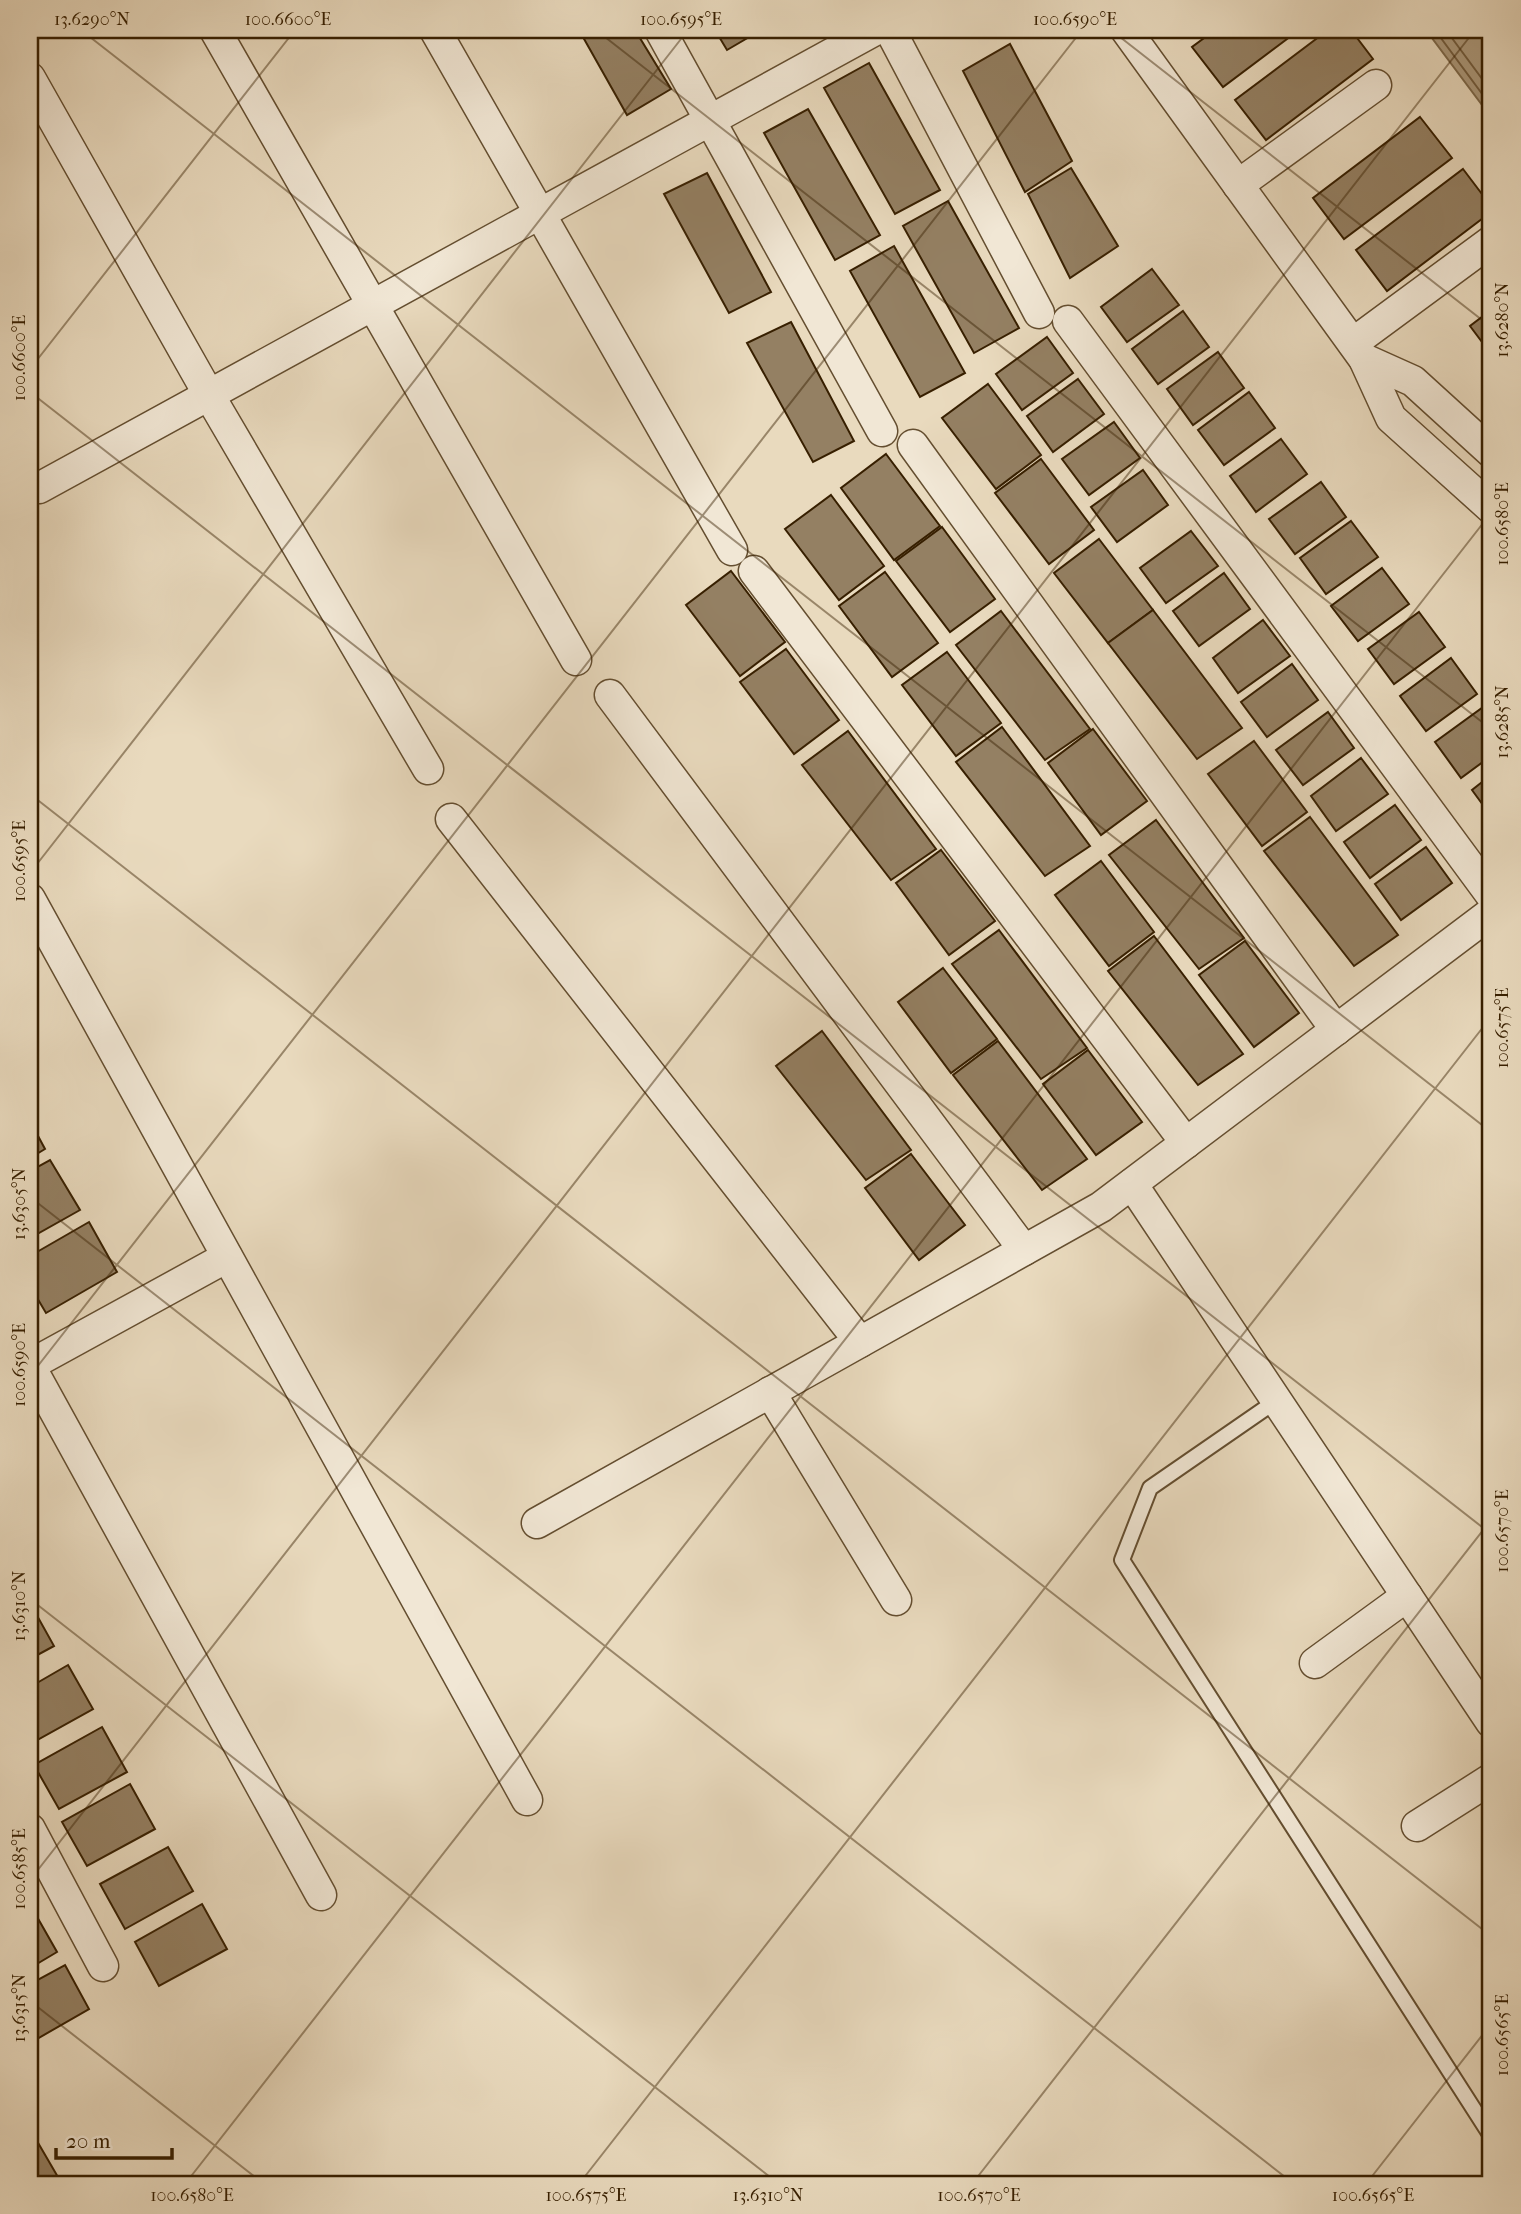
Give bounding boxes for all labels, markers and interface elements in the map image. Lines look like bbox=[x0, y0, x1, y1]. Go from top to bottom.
text: 13.6290°N bbox=[54, 9, 130, 30]
text: 100.6600°E bbox=[245, 9, 331, 30]
text: 100.6595°E bbox=[640, 9, 722, 30]
text: 100.6590°E bbox=[1033, 9, 1117, 30]
text: 13.6280°N bbox=[1492, 282, 1513, 358]
text: 100.6600°E bbox=[9, 315, 30, 401]
text: 100.6580°E bbox=[1492, 482, 1513, 566]
text: 13.6285°N bbox=[1492, 685, 1513, 759]
text: 100.6595°E bbox=[9, 820, 30, 902]
text: 100.6575°E bbox=[1492, 987, 1513, 1069]
text: 13.6305°N bbox=[9, 1167, 30, 1240]
text: 100.6590°E bbox=[9, 1323, 30, 1407]
text: 100.6570°E bbox=[1492, 1489, 1513, 1573]
text: 13.6310°N bbox=[9, 1570, 30, 1641]
text: 100.6585°E bbox=[9, 1828, 30, 1910]
text: 13.6315°N bbox=[9, 1973, 30, 2042]
text: 100.6565°E bbox=[1492, 1994, 1513, 2076]
scale bar bbox=[56, 2116, 172, 2160]
text: 20 m bbox=[66, 2129, 111, 2153]
text: 100.6580°E bbox=[150, 2185, 234, 2206]
text: 100.6575°E bbox=[545, 2185, 627, 2206]
text: 13.6310°N bbox=[733, 2185, 804, 2206]
text: 100.6570°E bbox=[937, 2185, 1021, 2206]
text: 100.6565°E bbox=[1332, 2185, 1414, 2206]

